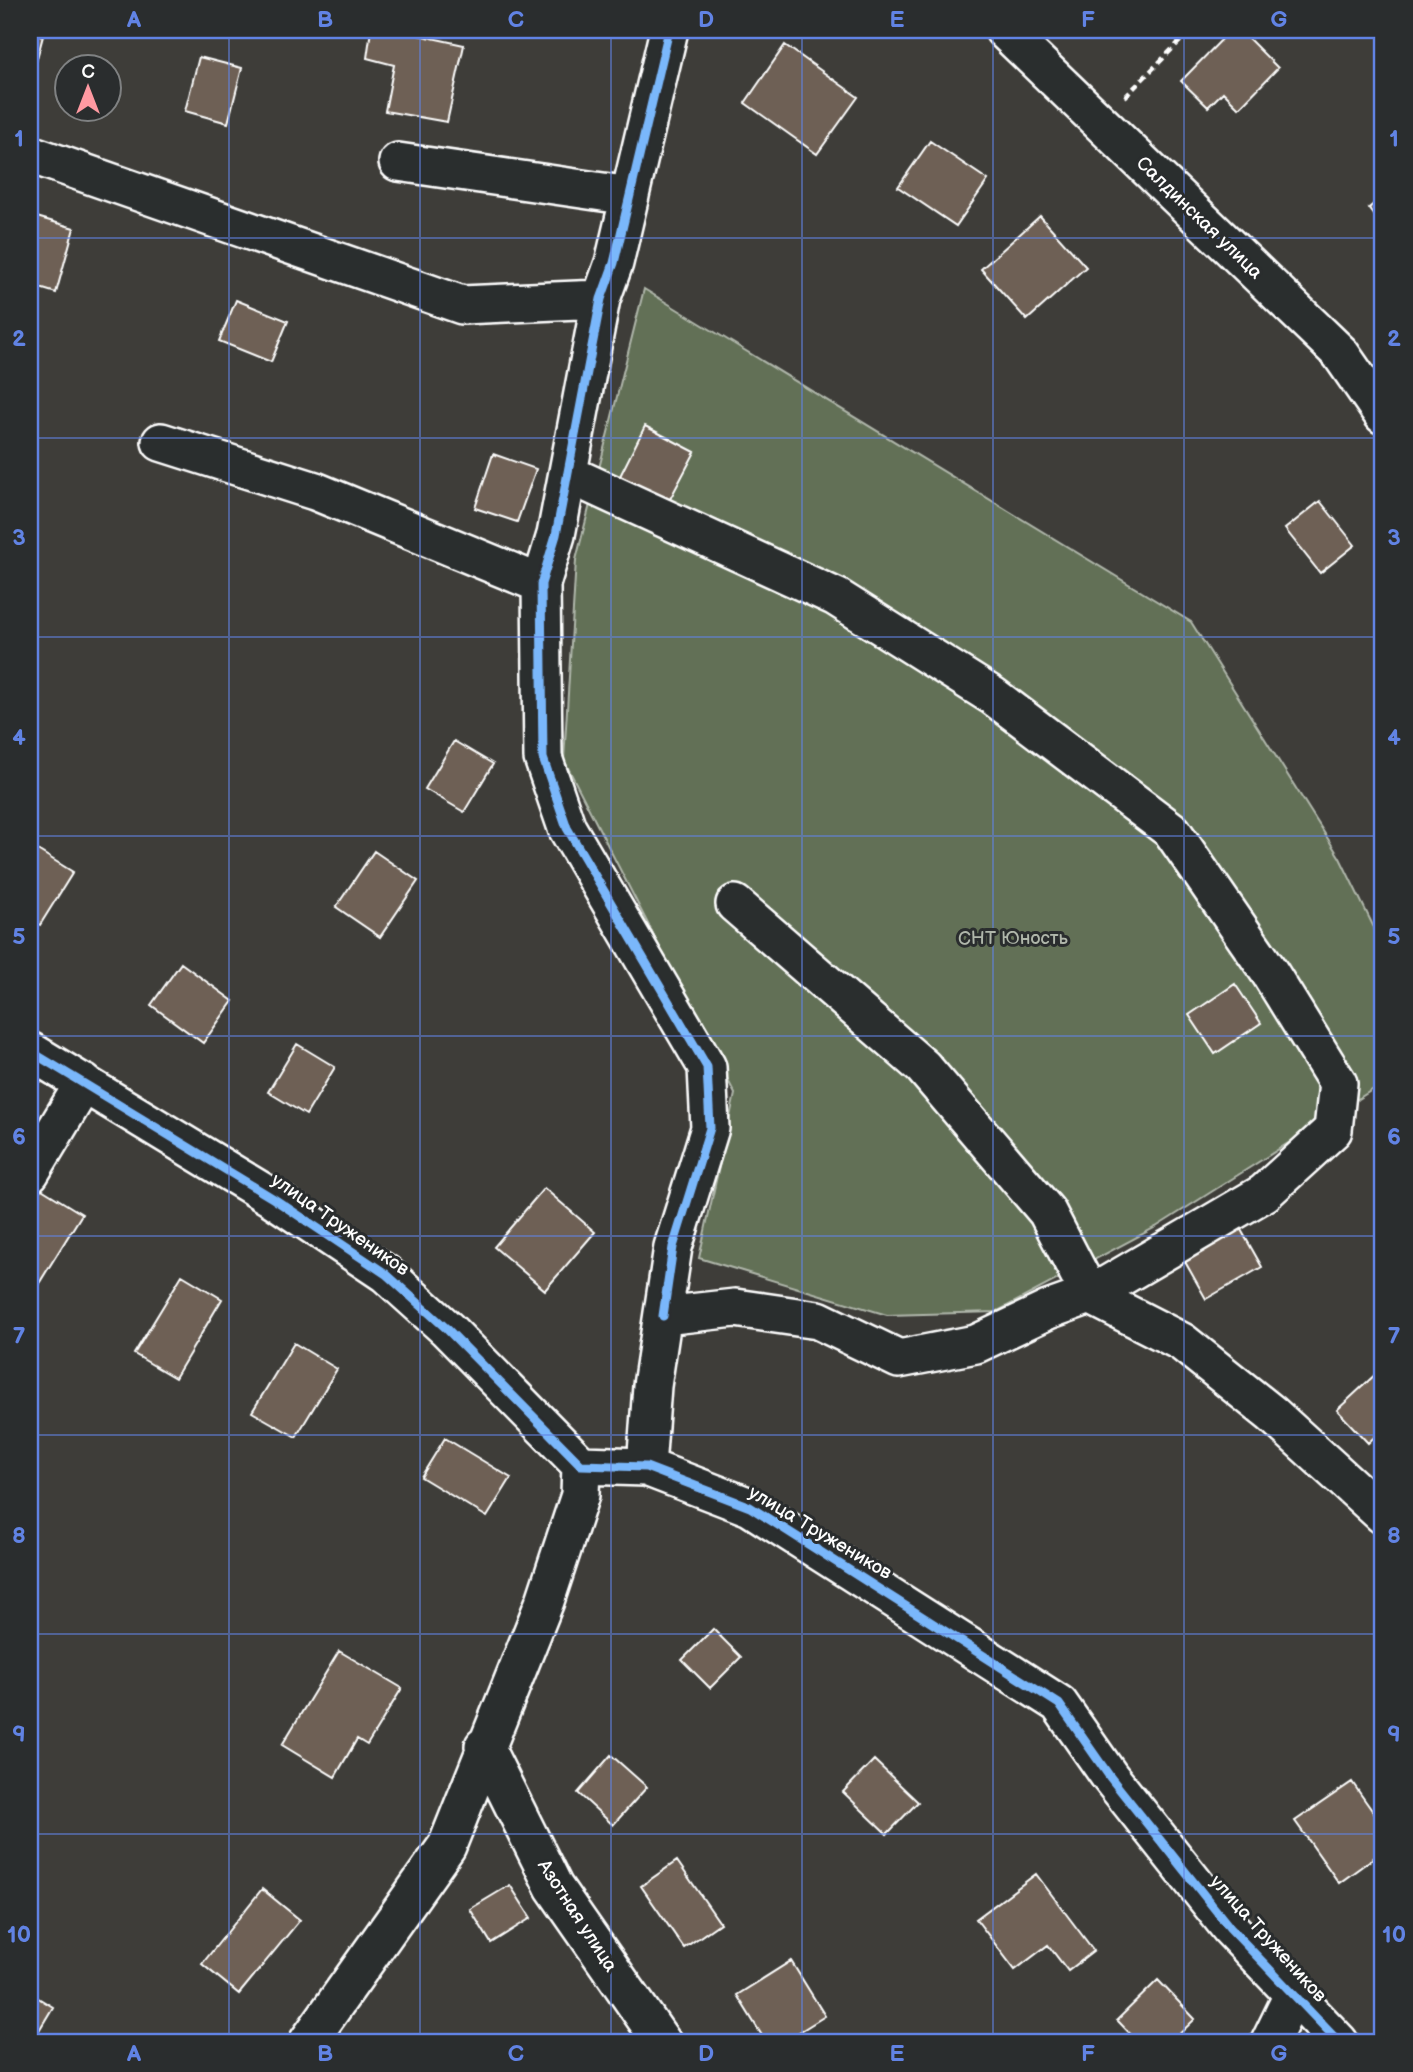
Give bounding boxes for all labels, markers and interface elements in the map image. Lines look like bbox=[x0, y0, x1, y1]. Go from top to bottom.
text: A bbox=[126, 6, 142, 34]
text: B bbox=[317, 6, 333, 34]
text: C bbox=[508, 6, 524, 34]
text: D bbox=[698, 6, 714, 34]
text: E bbox=[890, 6, 905, 34]
text: F bbox=[1081, 6, 1095, 34]
text: G bbox=[1271, 6, 1288, 34]
north arrow bbox=[52, 52, 122, 122]
text: С bbox=[81, 61, 95, 84]
text: 1 bbox=[14, 125, 24, 153]
text: 1 bbox=[1389, 125, 1399, 153]
street label: Салдинская улица bbox=[1131, 152, 1267, 284]
text: 2 bbox=[12, 325, 26, 353]
text: 2 bbox=[1387, 325, 1401, 353]
text: 3 bbox=[12, 524, 26, 552]
text: 3 bbox=[1387, 524, 1401, 552]
text: 4 bbox=[12, 724, 26, 752]
text: 4 bbox=[1387, 724, 1401, 752]
text: 5 bbox=[12, 923, 26, 951]
text: 5 bbox=[1387, 923, 1401, 951]
park label: СНТ Юность bbox=[958, 927, 1069, 950]
text: 6 bbox=[12, 1123, 26, 1151]
text: 6 bbox=[1387, 1123, 1401, 1151]
street label: улица Тружеников bbox=[267, 1169, 413, 1281]
text: 7 bbox=[13, 1322, 26, 1350]
text: 7 bbox=[1388, 1322, 1401, 1350]
street label: улица Тружеников bbox=[744, 1481, 896, 1585]
text: 8 bbox=[12, 1522, 26, 1550]
text: 8 bbox=[1387, 1522, 1401, 1550]
text: 9 bbox=[12, 1721, 26, 1749]
text: 9 bbox=[1387, 1721, 1401, 1749]
street label: Азотная улица bbox=[532, 1855, 622, 1976]
street label: улица Тружеников bbox=[1205, 1871, 1331, 2007]
text: 10 bbox=[7, 1921, 31, 1949]
text: 10 bbox=[1382, 1921, 1406, 1949]
text: A bbox=[126, 2040, 142, 2068]
text: B bbox=[317, 2040, 333, 2068]
text: C bbox=[508, 2040, 524, 2068]
text: D bbox=[698, 2040, 714, 2068]
text: E bbox=[890, 2040, 905, 2068]
text: F bbox=[1081, 2040, 1095, 2068]
text: G bbox=[1271, 2040, 1288, 2068]

